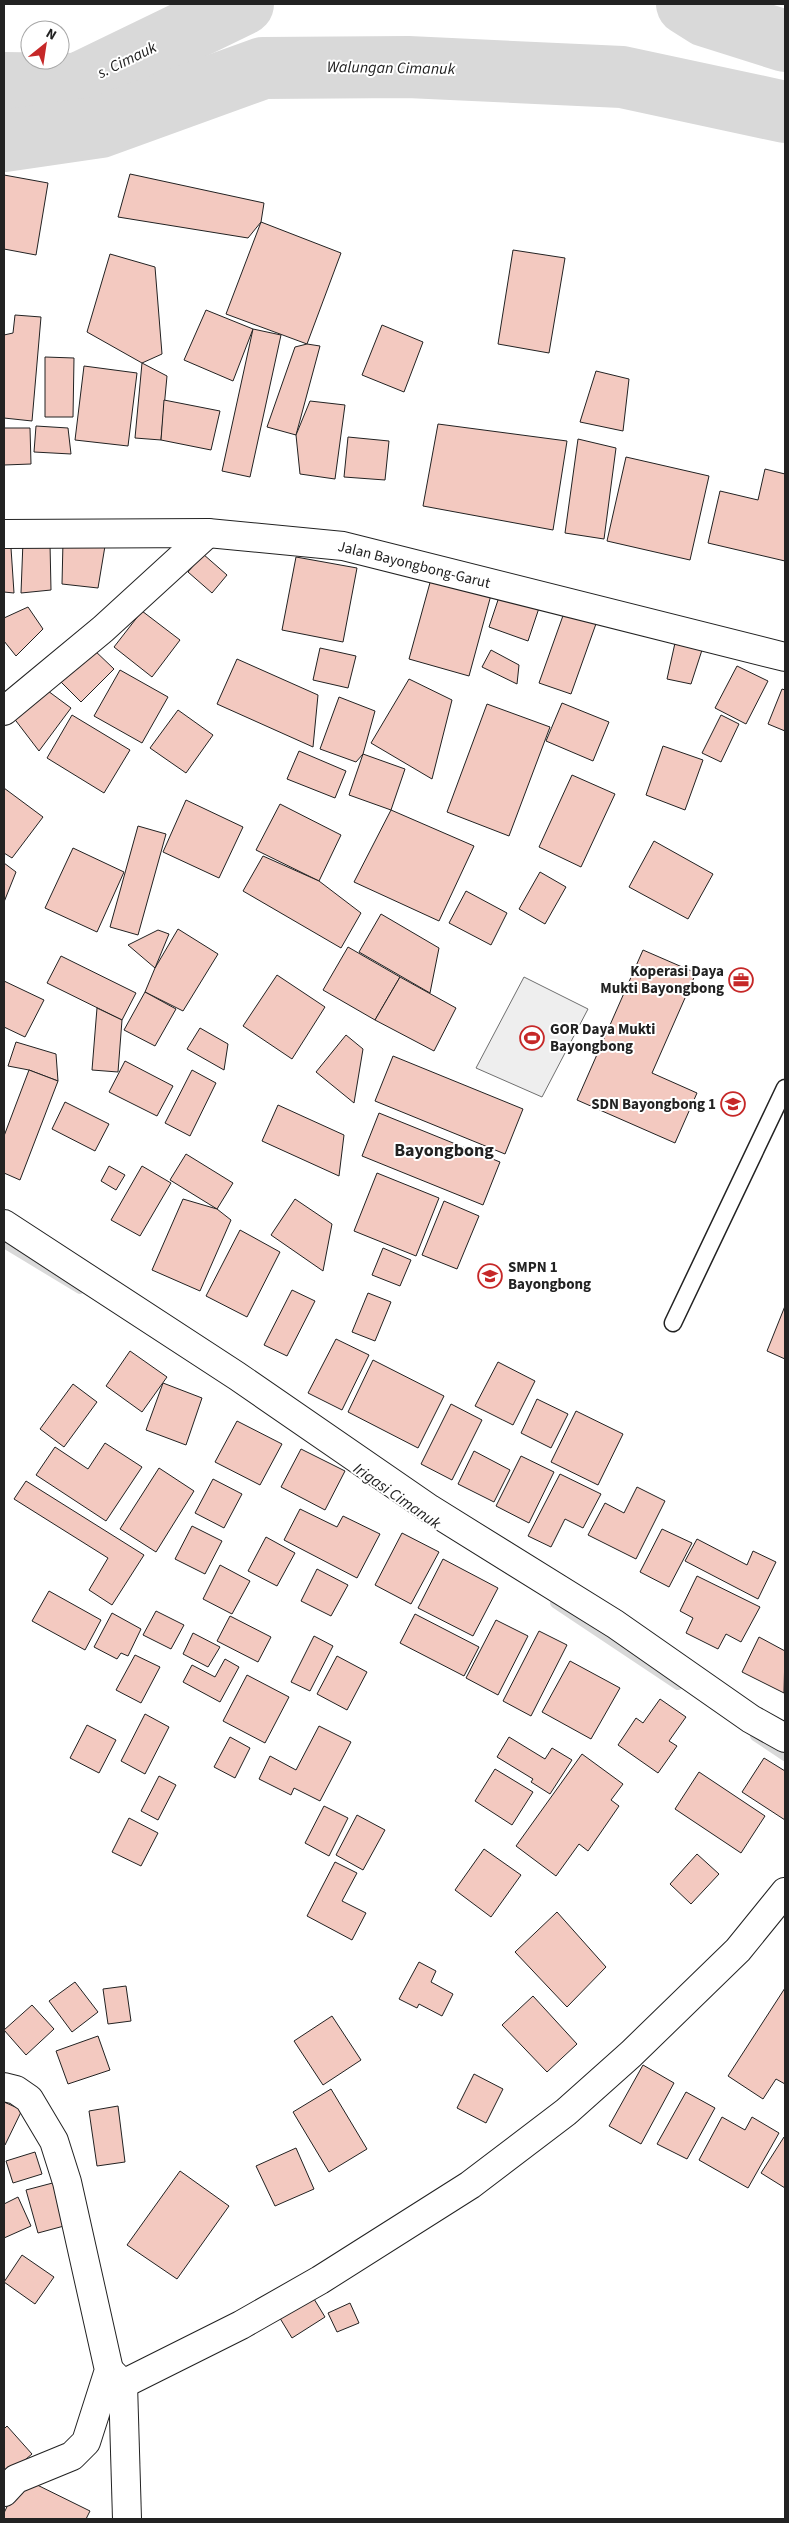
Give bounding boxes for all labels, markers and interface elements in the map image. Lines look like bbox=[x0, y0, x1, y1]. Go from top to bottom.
north arrow bbox=[20, 20, 70, 70]
text: N bbox=[42, 24, 60, 46]
water label: s. Cimauk bbox=[93, 36, 161, 84]
water label: Walungan Cimanuk bbox=[327, 56, 456, 80]
street label: Jalan Bayongbong-Garut bbox=[335, 536, 493, 594]
place label: Koperasi Daya Mukti Bayongbong bbox=[600, 961, 724, 999]
office icon: Koperasi Daya Mukti Bayongbong bbox=[728, 967, 754, 993]
place label: GOR Daya Mukti Bayongbong bbox=[550, 1019, 655, 1057]
sports icon: GOR Daya Mukti Bayongbong bbox=[519, 1025, 545, 1051]
school or university icon: SDN Bayongbong 1 bbox=[720, 1091, 746, 1117]
place label: SDN Bayongbong 1 bbox=[591, 1094, 716, 1115]
district label: Bayongbong bbox=[394, 1138, 494, 1163]
place label: SMPN 1 Bayongbong bbox=[508, 1257, 591, 1295]
school or university icon: SMPN 1 Bayongbong bbox=[477, 1263, 503, 1289]
water label: Irigasi Cimanuk bbox=[349, 1458, 445, 1534]

